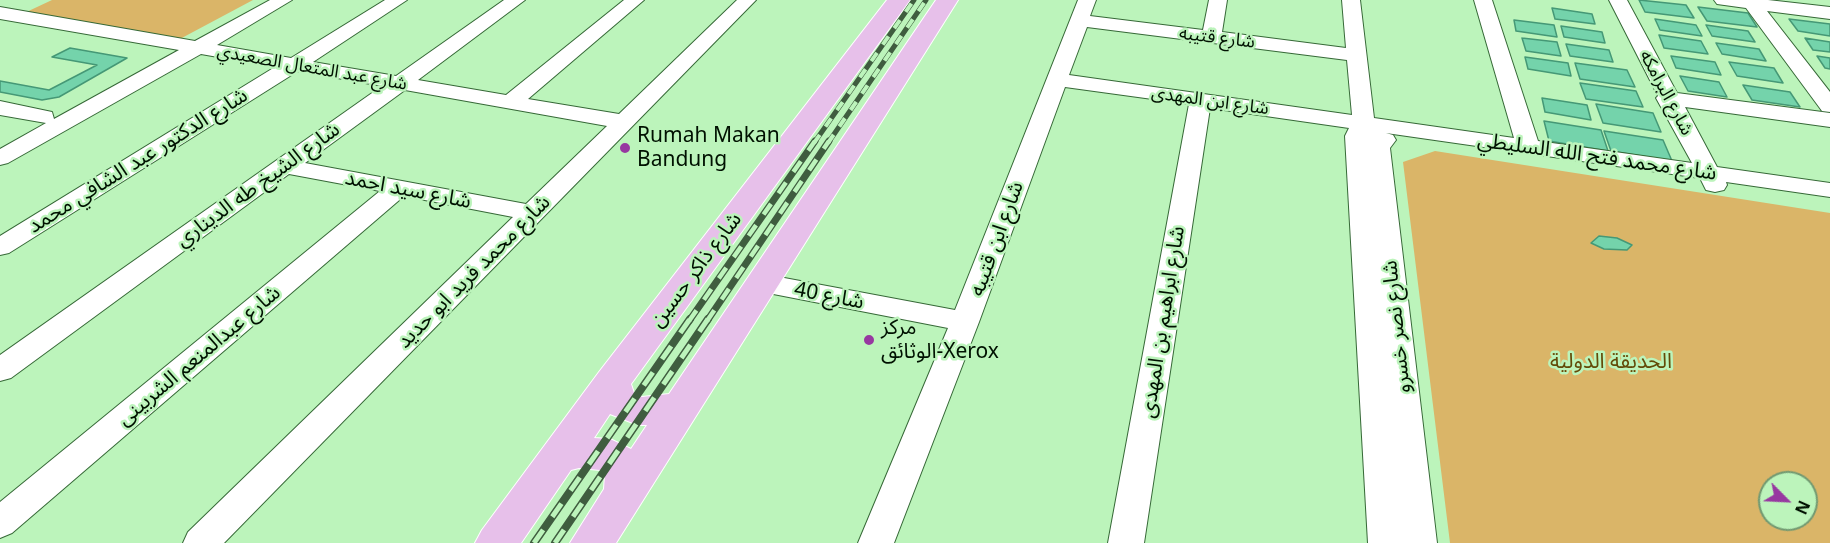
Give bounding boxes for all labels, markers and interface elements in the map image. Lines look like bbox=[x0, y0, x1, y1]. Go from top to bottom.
street label: شارع قتيبه bbox=[1178, 23, 1256, 53]
street label: شارع عبد المتعال الصعيدي bbox=[215, 41, 409, 95]
street label: شارع البرامكه bbox=[1635, 47, 1697, 139]
street label: شارع ابن المهدى bbox=[1150, 82, 1270, 120]
street label: شارع الدكتور عبد الشافي محمد bbox=[23, 83, 253, 239]
street label: شارع الشيخ طه الديناري bbox=[171, 117, 345, 253]
place label: Rumah Makan Bandung bbox=[637, 123, 780, 173]
street label: شارع محمد فتح الله السليطي bbox=[1476, 128, 1718, 186]
marker: Rumah Makan Bandung bbox=[618, 141, 632, 155]
street label: شارع سيد احمد bbox=[343, 165, 473, 215]
street label: شارع ابن قتيبه bbox=[965, 178, 1029, 300]
street label: شارع محمد فريد ابو حديد bbox=[392, 190, 556, 354]
street label: شارع ذاكر حسين bbox=[645, 208, 747, 332]
street label: شارع ابراهيم بن المهدى bbox=[1135, 224, 1191, 420]
street label: شارع نصر خسرو bbox=[1377, 259, 1417, 395]
street label: شارع 40 bbox=[792, 277, 866, 315]
street label: شارع عبدالمنعم الشربينى bbox=[112, 280, 286, 432]
place label: مركز الوثائق-Xerox bbox=[881, 315, 999, 365]
marker: مركز الوثائق-Xerox bbox=[862, 333, 876, 347]
park label: الحديقة الدولية bbox=[1550, 349, 1672, 375]
north arrow bbox=[1758, 471, 1818, 531]
text: N bbox=[1790, 497, 1815, 518]

